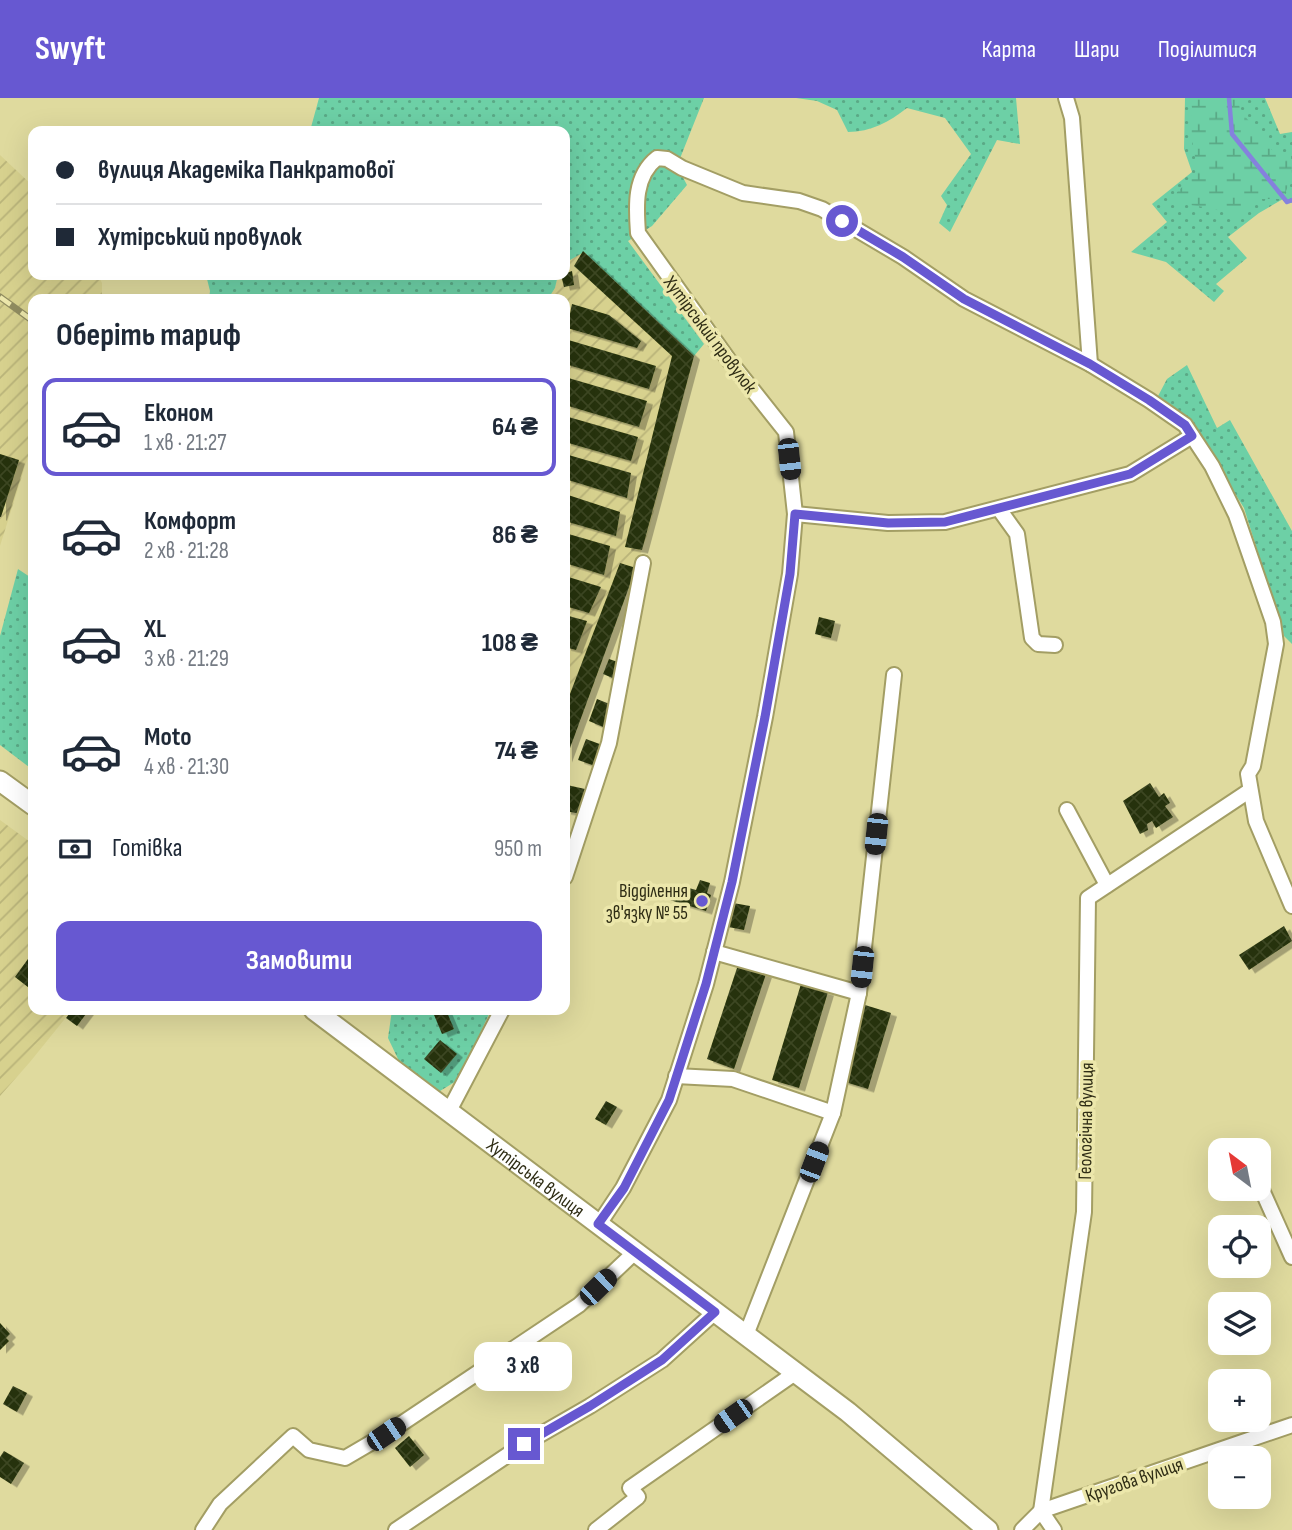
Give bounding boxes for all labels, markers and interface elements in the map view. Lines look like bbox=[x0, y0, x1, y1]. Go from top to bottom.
text: Swyft bbox=[35, 29, 106, 69]
text: Карта bbox=[981, 35, 1036, 64]
text: Шари bbox=[1074, 35, 1120, 64]
text: Поділитися bbox=[1158, 35, 1257, 64]
text: вулиця Академіка Панкратової bbox=[98, 155, 394, 186]
route start bbox=[826, 205, 858, 237]
text: Хутірський провулок bbox=[98, 222, 302, 253]
street label: Хутірський провулок bbox=[658, 271, 762, 399]
text: Оберіть тариф bbox=[56, 316, 241, 355]
icon: car bbox=[60, 396, 123, 459]
text: Економ bbox=[144, 398, 213, 429]
text: 64 ₴ bbox=[492, 412, 538, 443]
text: 1 хв · 21:27 bbox=[144, 429, 226, 457]
car bbox=[777, 437, 802, 481]
icon: car bbox=[60, 504, 123, 567]
text: Комфорт bbox=[144, 506, 236, 537]
text: 86 ₴ bbox=[492, 520, 538, 551]
text: 2 хв · 21:28 bbox=[144, 537, 229, 565]
icon: car bbox=[60, 612, 123, 675]
text: XL bbox=[144, 614, 166, 645]
text: 108 ₴ bbox=[482, 628, 538, 659]
text: 3 хв · 21:29 bbox=[144, 645, 229, 673]
icon: car bbox=[60, 720, 123, 783]
text: Moto bbox=[144, 722, 192, 753]
text: 74 ₴ bbox=[495, 736, 538, 767]
text: 4 хв · 21:30 bbox=[144, 753, 229, 781]
car bbox=[864, 812, 889, 856]
icon: cash bbox=[56, 830, 94, 868]
text: Готівка bbox=[112, 833, 183, 864]
text: 950 m bbox=[494, 835, 542, 863]
place label: Відділення зв'язку № 55 bbox=[606, 880, 688, 925]
marker: Відділення зв'язку № 55 bbox=[694, 893, 710, 909]
button: Замовити bbox=[56, 921, 542, 1001]
car bbox=[850, 945, 875, 989]
street label: Геологічна вулиця bbox=[1074, 1062, 1099, 1180]
street label: Хутірська вулиця bbox=[481, 1134, 589, 1223]
north arrow bbox=[1208, 1138, 1270, 1200]
map controls bbox=[1208, 1138, 1271, 1509]
car bbox=[797, 1139, 832, 1185]
button: locate bbox=[1208, 1215, 1271, 1278]
car bbox=[576, 1265, 621, 1309]
button: layers bbox=[1208, 1292, 1271, 1355]
callout: 3 хв bbox=[475, 1342, 573, 1392]
text: 3 хв bbox=[506, 1352, 540, 1380]
button: + bbox=[1208, 1369, 1271, 1432]
car bbox=[710, 1395, 757, 1437]
car bbox=[363, 1414, 410, 1454]
route end bbox=[508, 1428, 540, 1460]
button: − bbox=[1208, 1446, 1271, 1509]
street label: Кругова вулиця bbox=[1083, 1453, 1186, 1508]

